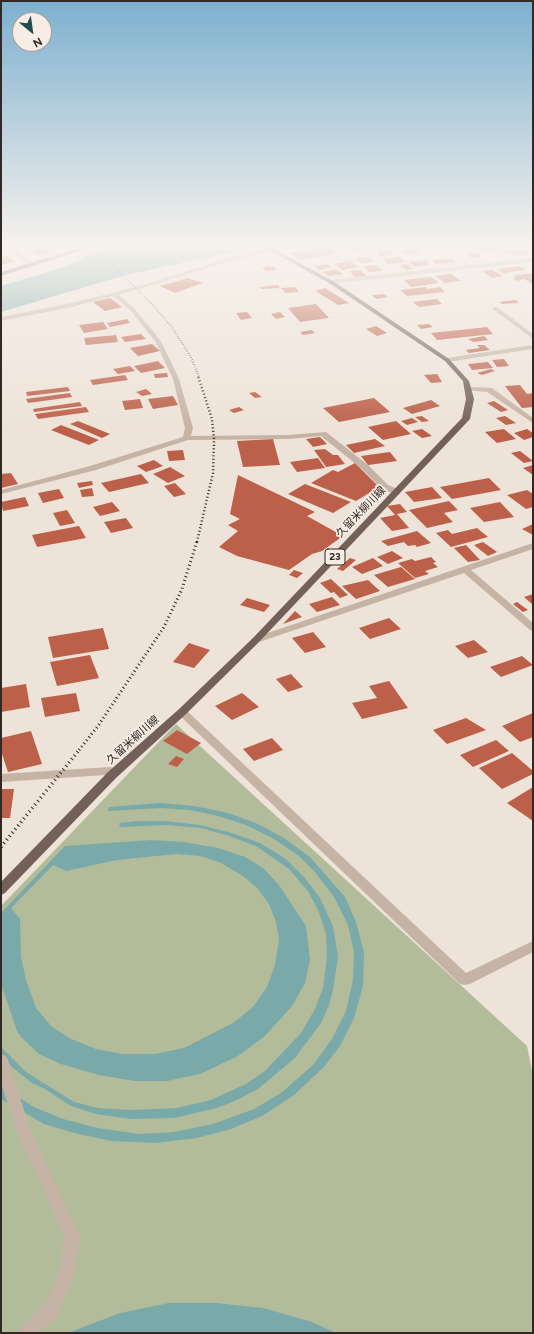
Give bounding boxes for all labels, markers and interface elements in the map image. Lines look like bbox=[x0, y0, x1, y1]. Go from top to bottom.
north arrow bbox=[12, 12, 52, 52]
text: N bbox=[31, 34, 44, 50]
street label: 久留米柳川線 bbox=[333, 484, 389, 540]
road number: 23 bbox=[325, 549, 345, 565]
street label: 久留米柳川線 bbox=[104, 713, 162, 767]

